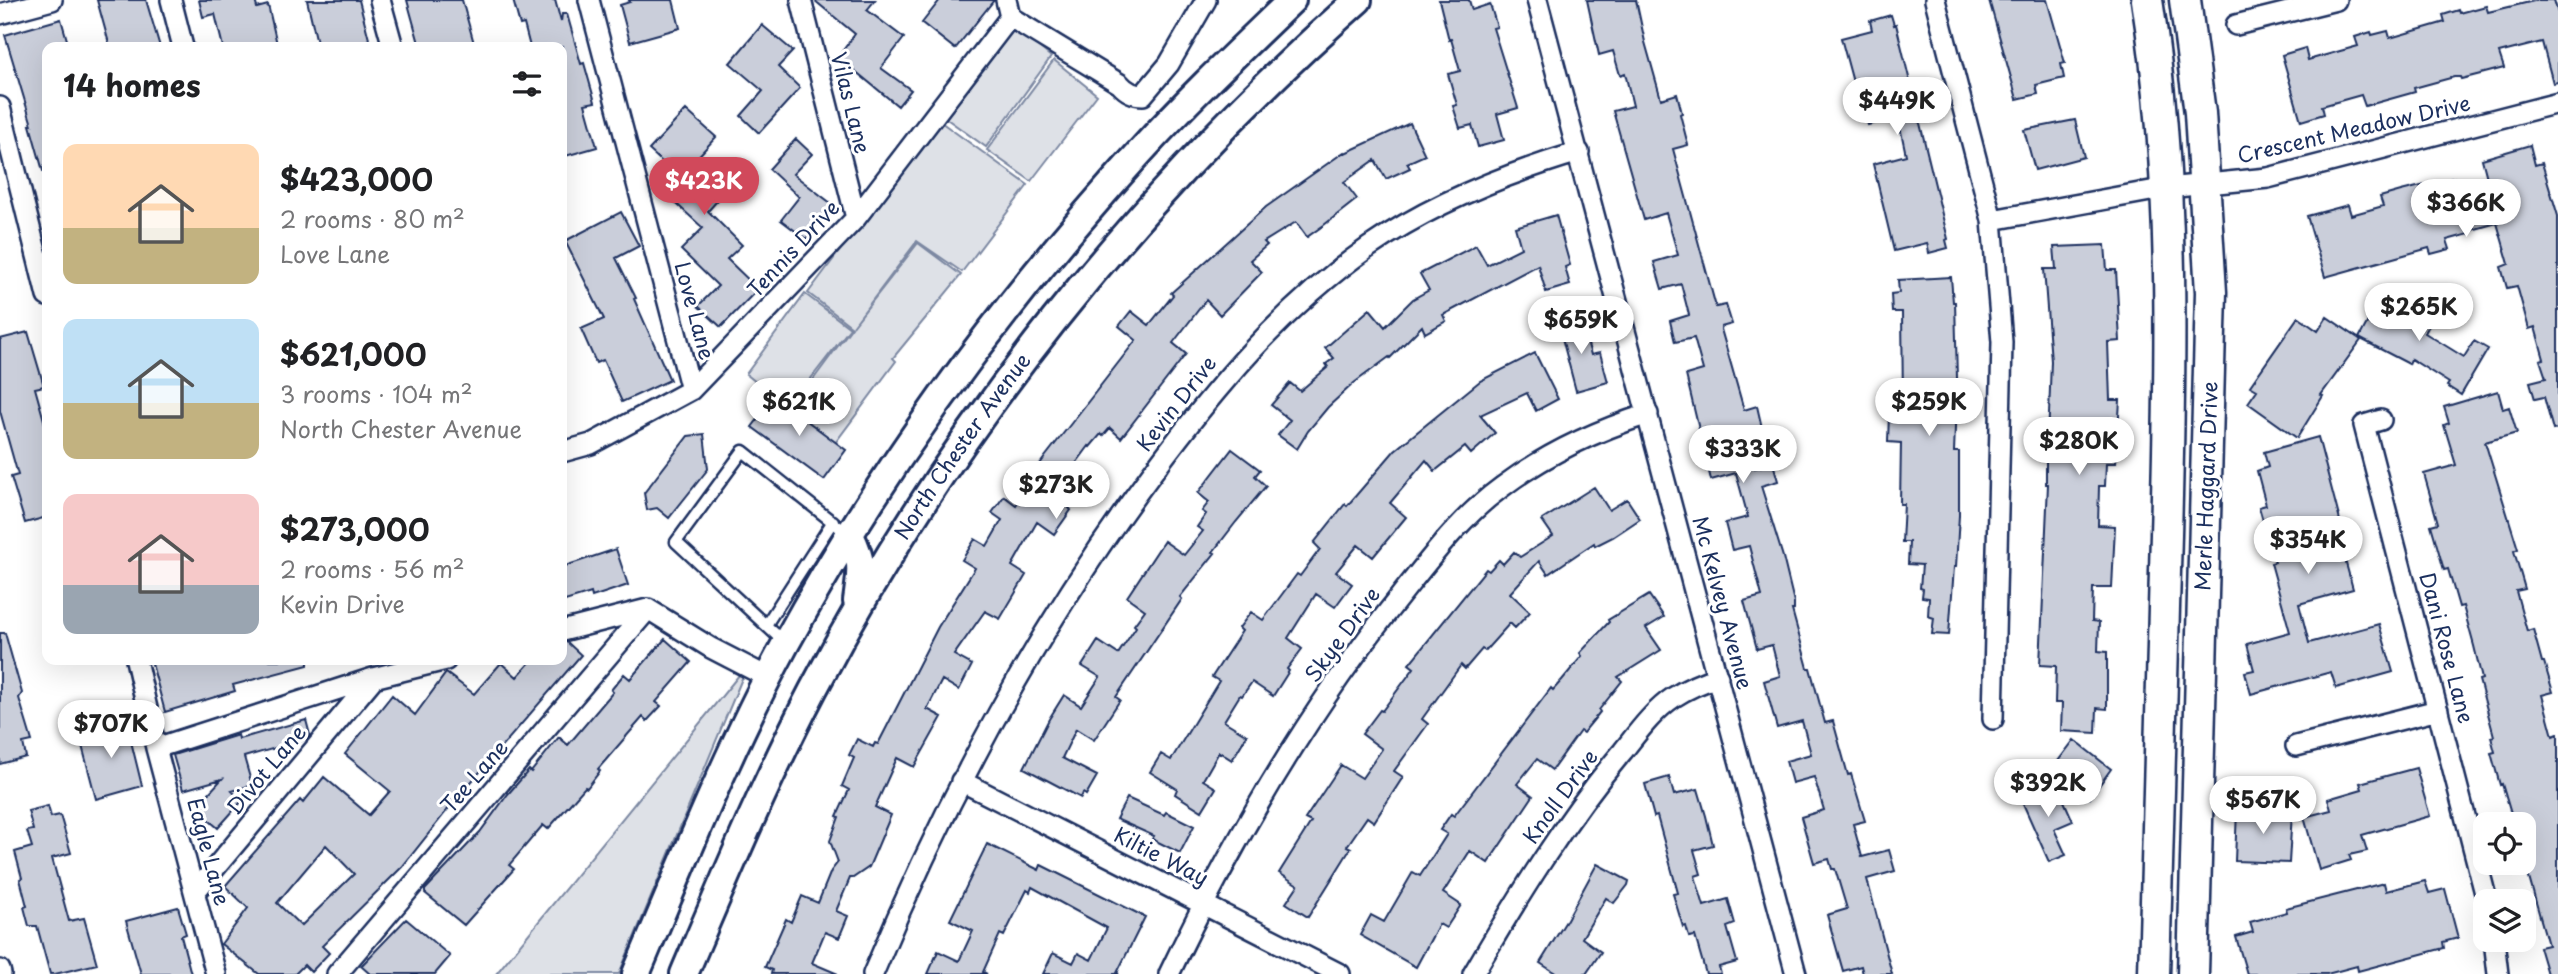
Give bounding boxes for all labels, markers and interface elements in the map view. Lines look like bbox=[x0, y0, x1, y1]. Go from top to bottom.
street label: Vilas Lane bbox=[824, 49, 880, 156]
text: 14 homes bbox=[63, 62, 201, 107]
icon: filters bbox=[508, 65, 546, 103]
pin: $449K bbox=[1848, 78, 1946, 137]
text: $449K bbox=[1859, 82, 1935, 117]
street label: Crescent Meadow Drive bbox=[2234, 86, 2473, 170]
text: $423,000 bbox=[280, 156, 433, 201]
pin: $423K bbox=[655, 158, 753, 217]
text: $423K bbox=[665, 162, 743, 197]
icon: home bbox=[119, 172, 203, 256]
pin: $366K bbox=[2417, 180, 2515, 239]
text: $366K bbox=[2427, 184, 2505, 219]
street label: Tennis Drive bbox=[739, 192, 846, 304]
text: 2 rooms · 80 m² bbox=[280, 201, 465, 236]
text: Love Lane bbox=[280, 236, 390, 271]
street label: Love Lane bbox=[667, 258, 724, 363]
pin: $265K bbox=[2370, 284, 2468, 343]
text: $265K bbox=[2380, 288, 2458, 323]
pin: $659K bbox=[1532, 296, 1630, 356]
text: $659K bbox=[1544, 301, 1618, 336]
text: $621,000 bbox=[280, 331, 427, 376]
street label: North Chester Avenue bbox=[885, 345, 1037, 545]
icon: home bbox=[119, 347, 203, 431]
street label: Kevin Drive bbox=[1128, 348, 1223, 457]
text: 3 rooms · 104 m² bbox=[280, 376, 473, 411]
pin: $621K bbox=[750, 378, 848, 438]
pin: $259K bbox=[1880, 378, 1978, 438]
street label: Merle Haggard Drive bbox=[2185, 381, 2225, 591]
text: $621K bbox=[762, 383, 836, 418]
text: $259K bbox=[1891, 383, 1967, 418]
text: North Chester Avenue bbox=[280, 411, 522, 446]
pin: $280K bbox=[2030, 418, 2128, 477]
text: $280K bbox=[2039, 422, 2119, 457]
pin: $333K bbox=[1694, 426, 1792, 485]
text: $333K bbox=[1705, 430, 1781, 465]
pin: $273K bbox=[1007, 462, 1105, 521]
text: $273K bbox=[1019, 466, 1093, 501]
text: $273,000 bbox=[280, 506, 429, 551]
street label: Mc Kelvey Avenue bbox=[1685, 512, 1762, 693]
pin: $354K bbox=[2259, 516, 2357, 576]
text: $354K bbox=[2270, 521, 2346, 556]
icon: home bbox=[119, 522, 203, 606]
text: 2 rooms · 56 m² bbox=[280, 551, 465, 586]
street label: Dani Rose Lane bbox=[2412, 569, 2483, 726]
street label: Skye Drive bbox=[1296, 579, 1387, 688]
text: Kevin Drive bbox=[280, 586, 405, 621]
pin: $707K bbox=[62, 700, 160, 760]
text: $707K bbox=[74, 705, 148, 740]
street label: Divot Lane bbox=[218, 717, 313, 821]
street label: Tee Lane bbox=[432, 732, 515, 820]
street label: Knoll Drive bbox=[1514, 742, 1605, 850]
pin: $392K bbox=[1999, 760, 2097, 819]
text: $392K bbox=[2010, 764, 2086, 799]
pin: $567K bbox=[2214, 776, 2312, 836]
text: $567K bbox=[2225, 781, 2301, 816]
street label: Eagle Lane bbox=[180, 794, 240, 909]
map controls bbox=[2473, 812, 2536, 952]
button: locate bbox=[2473, 812, 2536, 875]
street label: Kiltie Way bbox=[1109, 818, 1215, 893]
button: layers bbox=[2473, 889, 2536, 952]

